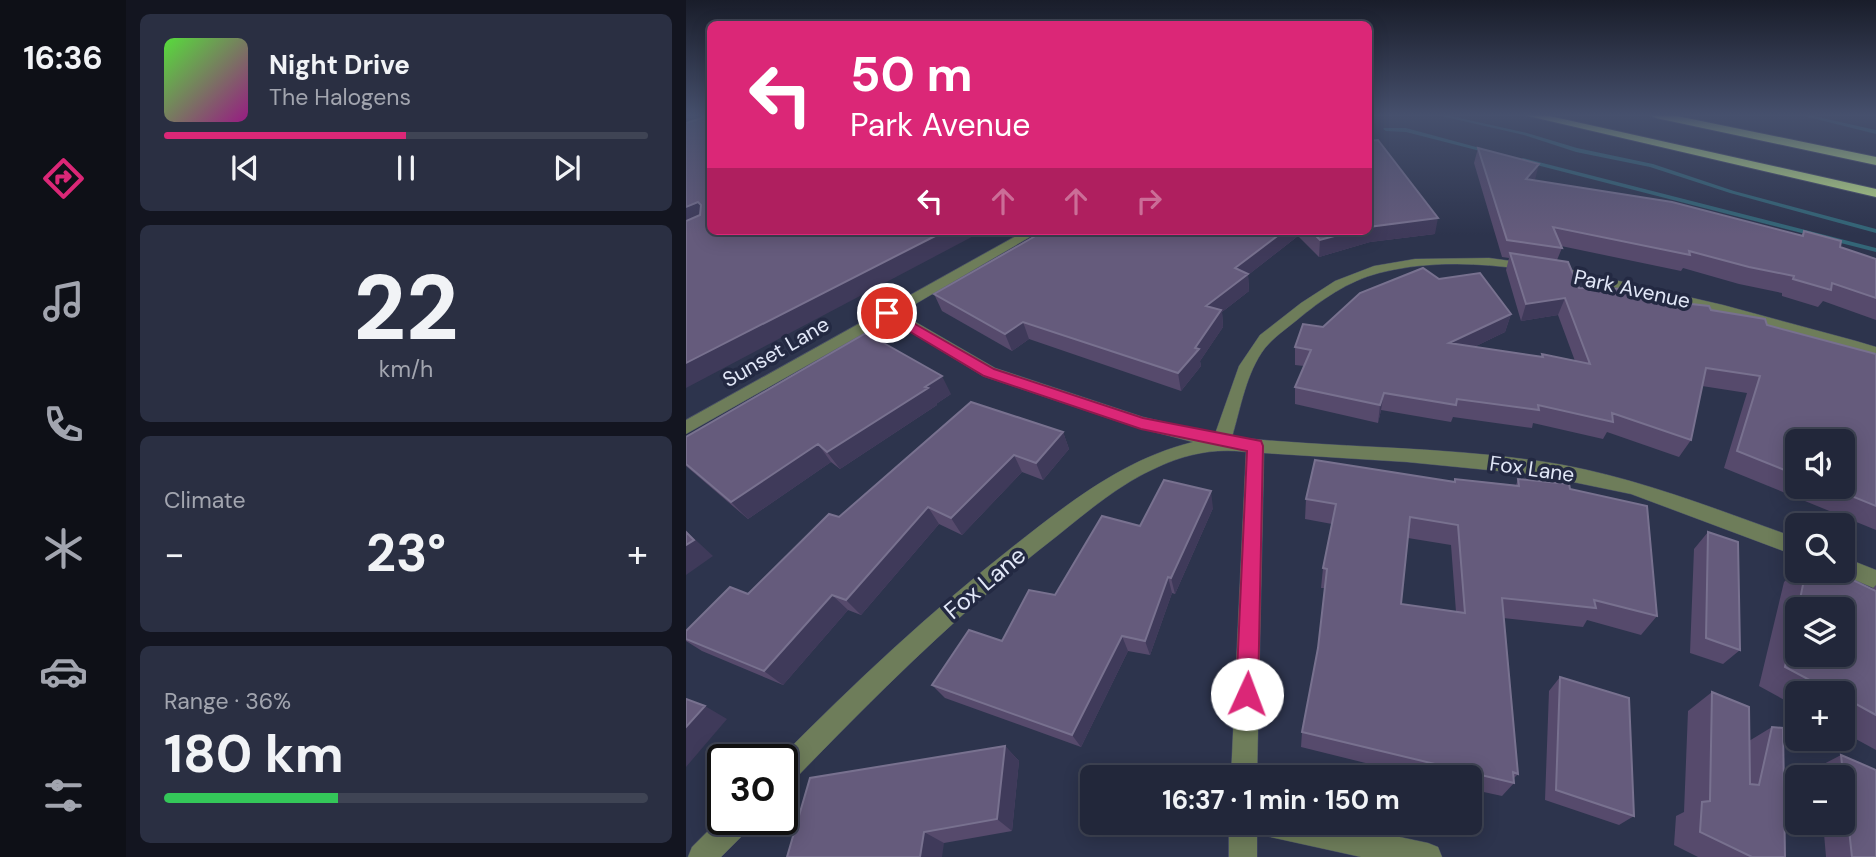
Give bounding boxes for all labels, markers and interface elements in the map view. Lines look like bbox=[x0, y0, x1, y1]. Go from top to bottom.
text: 16:36 bbox=[23, 37, 103, 79]
text: 50 m bbox=[850, 42, 973, 106]
text: Night Drive bbox=[269, 48, 410, 82]
icon: left bbox=[735, 49, 826, 140]
text: The Halogens bbox=[269, 82, 411, 112]
text: Park Avenue bbox=[850, 104, 1030, 146]
icon: previous bbox=[226, 149, 264, 187]
icon: pause bbox=[387, 149, 425, 187]
icon: next bbox=[548, 149, 586, 187]
icon: directions bbox=[39, 154, 88, 203]
icon: left bbox=[911, 182, 949, 220]
icon: ahead bbox=[984, 182, 1022, 220]
icon: ahead bbox=[1057, 182, 1095, 220]
icon: right bbox=[1130, 182, 1168, 220]
text: 22 bbox=[353, 249, 459, 367]
street label: Park Avenue bbox=[1571, 263, 1693, 315]
icon: music bbox=[39, 277, 88, 326]
pin bbox=[857, 283, 917, 343]
icon: arrive bbox=[868, 294, 906, 332]
street label: Sunset Lane bbox=[718, 310, 834, 394]
text: km/h bbox=[379, 354, 433, 384]
icon: phone bbox=[39, 400, 88, 449]
map controls bbox=[1785, 429, 1855, 835]
button: sound bbox=[1785, 429, 1855, 499]
street label: Fox Lane bbox=[1488, 449, 1576, 489]
text: Climate bbox=[164, 485, 246, 515]
button: search bbox=[1785, 513, 1855, 583]
text: 23° bbox=[366, 519, 446, 587]
icon: climate bbox=[39, 524, 88, 573]
text: − bbox=[164, 529, 185, 579]
text: + bbox=[627, 529, 648, 579]
street label: Fox Lane bbox=[937, 539, 1032, 626]
button: layers bbox=[1785, 597, 1855, 667]
icon: car bbox=[39, 647, 88, 696]
position arrow bbox=[1210, 657, 1284, 731]
button: + bbox=[1785, 681, 1855, 751]
text: Range · 36% bbox=[164, 686, 291, 716]
text: 180 km bbox=[164, 720, 344, 788]
speed limit sign: 30 bbox=[707, 744, 798, 835]
button: − bbox=[1785, 765, 1855, 835]
icon: filters bbox=[39, 771, 88, 820]
text: 16:37 · 1 min · 150 m bbox=[1162, 783, 1400, 817]

